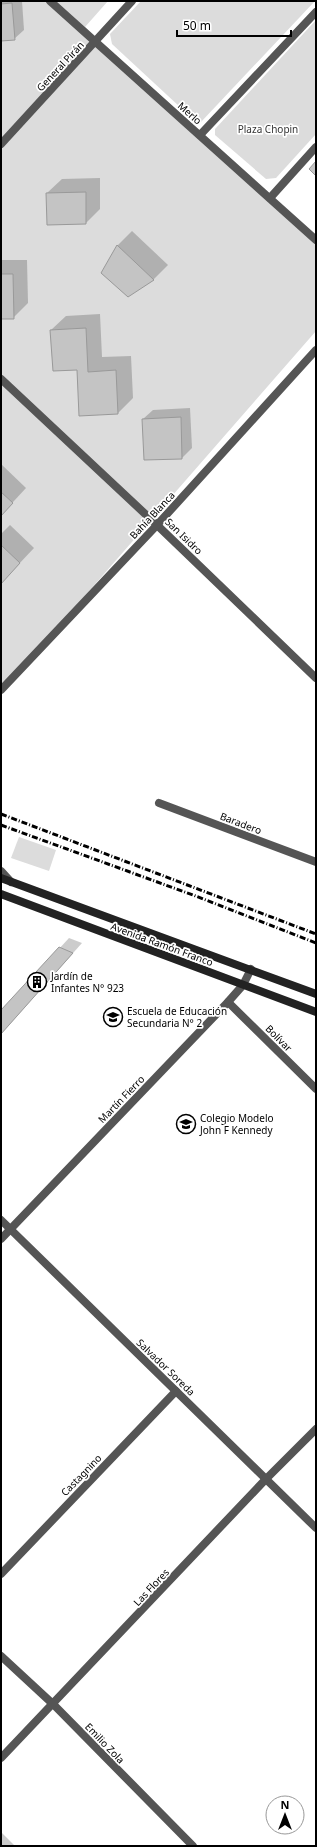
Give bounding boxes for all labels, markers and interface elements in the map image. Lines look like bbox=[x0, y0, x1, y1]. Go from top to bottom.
scale bar bbox=[177, 12, 291, 38]
text: 50 m bbox=[183, 17, 211, 34]
street label: General Pirán bbox=[33, 38, 87, 94]
street label: Merlo bbox=[175, 99, 205, 127]
park label: Plaza Chopin bbox=[238, 122, 298, 136]
street label: Bahía Blanca bbox=[126, 488, 178, 542]
street label: San Isidro bbox=[162, 515, 206, 557]
street label: Baradero bbox=[218, 809, 264, 837]
street label: Avenida Ramón Franco bbox=[109, 919, 215, 969]
place label: Jardín de Infantes N° 923 bbox=[50, 969, 124, 995]
building icon: Jardín de Infantes N° 923 bbox=[26, 971, 48, 993]
place label: Escuela de Educación Secundaria N° 2 bbox=[127, 1004, 227, 1030]
school or university icon: Escuela de Educación Secundaria N° 2 bbox=[102, 1006, 124, 1028]
street label: Bolívar bbox=[263, 1022, 295, 1054]
street label: Martín Fierro bbox=[95, 1072, 147, 1126]
place label: Colegio Modelo John F Kennedy bbox=[199, 1111, 274, 1137]
school or university icon: Colegio Modelo John F Kennedy bbox=[175, 1113, 197, 1135]
street label: Salvador Soreda bbox=[134, 1336, 198, 1398]
street label: Castagnino bbox=[58, 1451, 104, 1499]
street label: Las Flores bbox=[130, 1565, 172, 1609]
street label: Emilio Zola bbox=[82, 1720, 128, 1766]
north arrow bbox=[265, 1795, 305, 1835]
text: N bbox=[281, 1797, 289, 1812]

